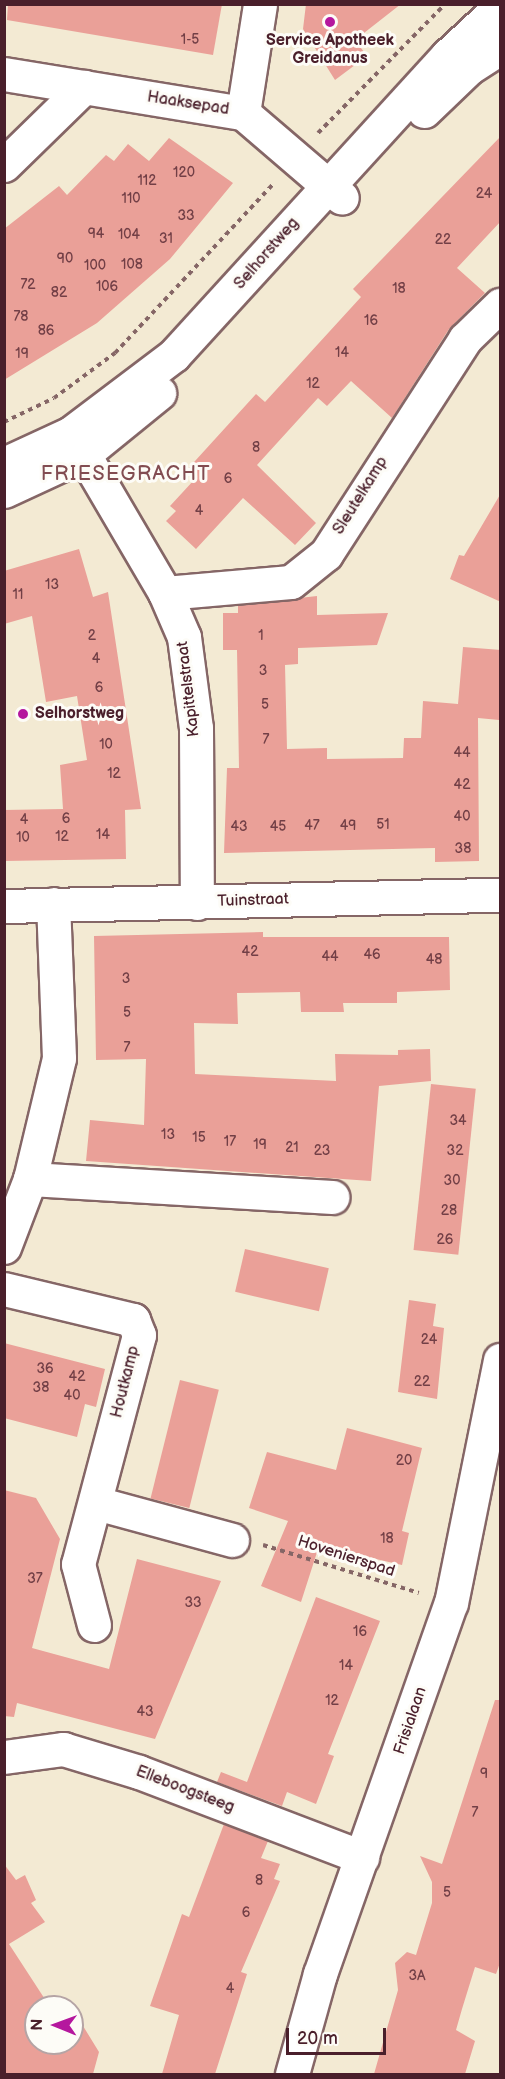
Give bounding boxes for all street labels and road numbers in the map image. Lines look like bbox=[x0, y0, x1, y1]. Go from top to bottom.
street label: Haaksepad bbox=[146, 88, 230, 120]
street label: Selhorstweg bbox=[231, 214, 303, 294]
street label: Sleutelkamp bbox=[329, 454, 393, 538]
street label: Kapittelstraat bbox=[174, 640, 204, 738]
street label: Tuinstraat bbox=[217, 890, 289, 912]
street label: Houtkamp bbox=[108, 1344, 144, 1420]
street label: Hovenierspad bbox=[295, 1532, 397, 1582]
street label: Frisialaan bbox=[390, 1685, 432, 1757]
street label: Elleboogsteeg bbox=[133, 1762, 237, 1818]

